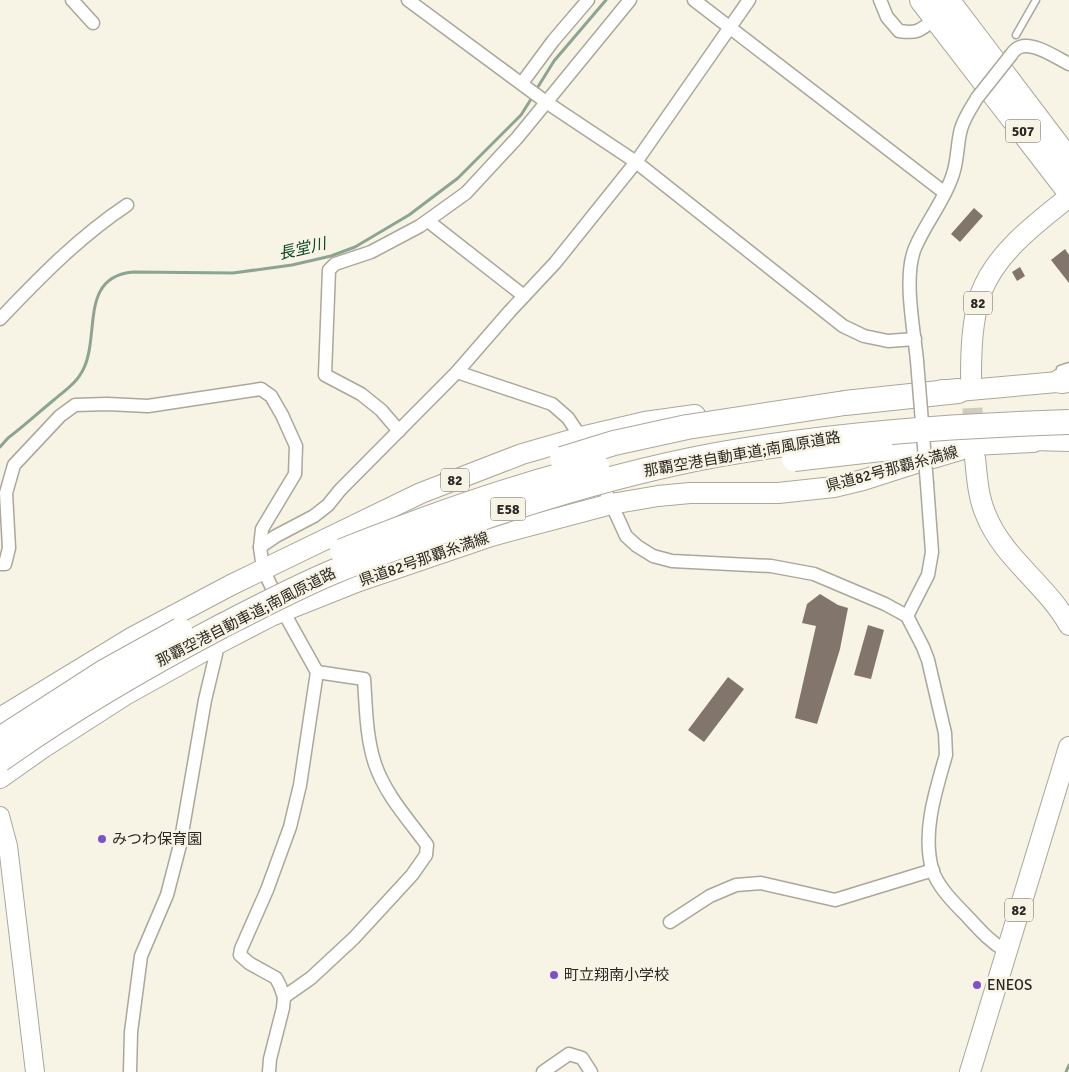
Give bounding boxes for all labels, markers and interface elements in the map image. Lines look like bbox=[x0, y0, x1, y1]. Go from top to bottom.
road number: 507 bbox=[1006, 120, 1040, 142]
water label: 長堂川 bbox=[277, 233, 330, 264]
road number: 82 bbox=[964, 292, 992, 314]
street label: 那覇空港自動車道;南風原道路 bbox=[642, 428, 842, 480]
street label: 県道82号那覇糸満線 bbox=[824, 443, 960, 495]
road number: 82 bbox=[441, 468, 469, 492]
road number: E58 bbox=[490, 498, 526, 520]
street label: 県道82号那覇糸満線 bbox=[357, 528, 491, 590]
street label: 那覇空港自動車道;南風原道路 bbox=[153, 564, 339, 670]
place label: みつわ保育園 bbox=[112, 830, 202, 848]
marker: みつわ保育園 bbox=[96, 833, 108, 845]
road number: 82 bbox=[1005, 898, 1033, 922]
place label: 町立翔南小学校 bbox=[564, 966, 669, 984]
marker: 町立翔南小学校 bbox=[548, 969, 560, 981]
place label: ENEOS bbox=[987, 976, 1032, 994]
marker: ENEOS bbox=[971, 979, 983, 991]

